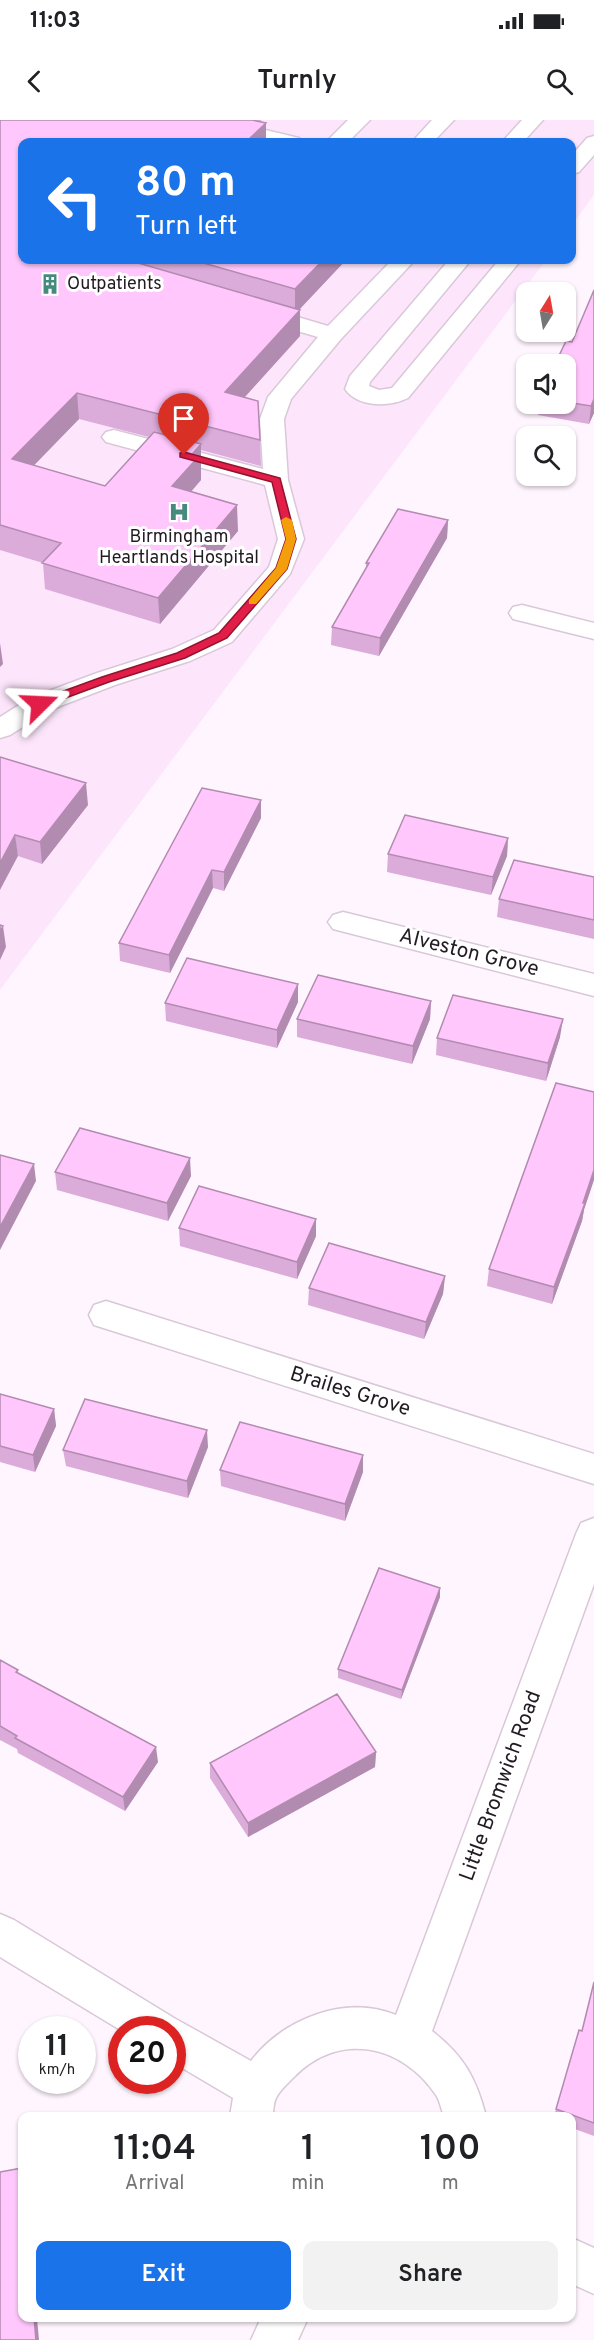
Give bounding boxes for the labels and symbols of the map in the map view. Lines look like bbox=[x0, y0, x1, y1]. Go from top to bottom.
building icon: Outpatients bbox=[38, 272, 62, 296]
place label: Outpatients bbox=[67, 273, 162, 296]
north arrow bbox=[516, 282, 576, 342]
pin bbox=[158, 393, 209, 455]
hospital icon: Birmingham Heartlands Hospital bbox=[167, 500, 191, 524]
place label: Birmingham Heartlands Hospital bbox=[99, 526, 259, 570]
position arrow bbox=[8, 672, 72, 736]
street label: Alveston Grove bbox=[396, 923, 542, 983]
street label: Brailes Grove bbox=[286, 1361, 414, 1423]
street label: Little Bromwich Road bbox=[454, 1687, 548, 1885]
speed limit sign: 20 bbox=[108, 2016, 186, 2094]

